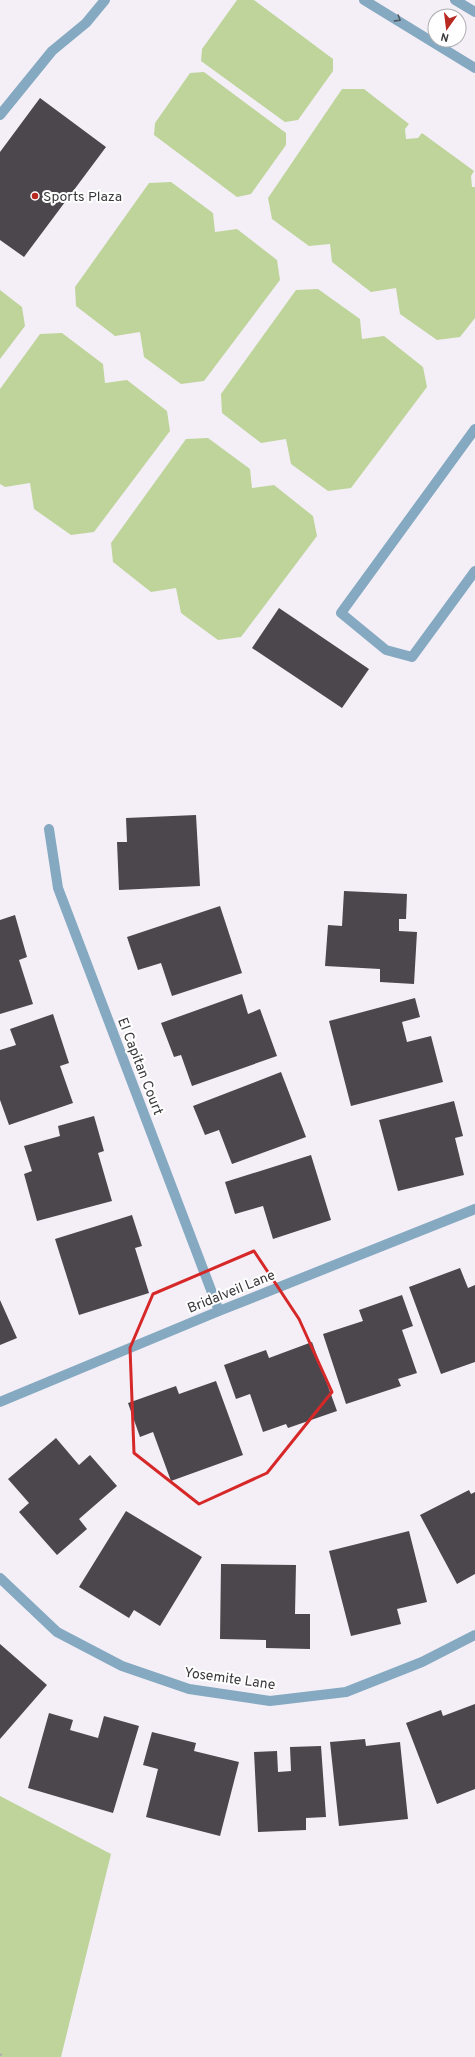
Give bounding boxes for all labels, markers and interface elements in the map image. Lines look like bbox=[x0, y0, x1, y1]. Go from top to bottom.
north arrow bbox=[427, 8, 467, 48]
one-way arrow bbox=[394, 15, 401, 22]
text: N bbox=[439, 29, 450, 44]
place label: Sports Plaza bbox=[43, 189, 122, 206]
marker: Sports Plaza bbox=[30, 191, 40, 201]
street label: El Capitan Court bbox=[113, 1015, 166, 1118]
street label: Bridalveil Lane bbox=[185, 1267, 278, 1318]
street label: Yosemite Lane bbox=[183, 1665, 276, 1694]

